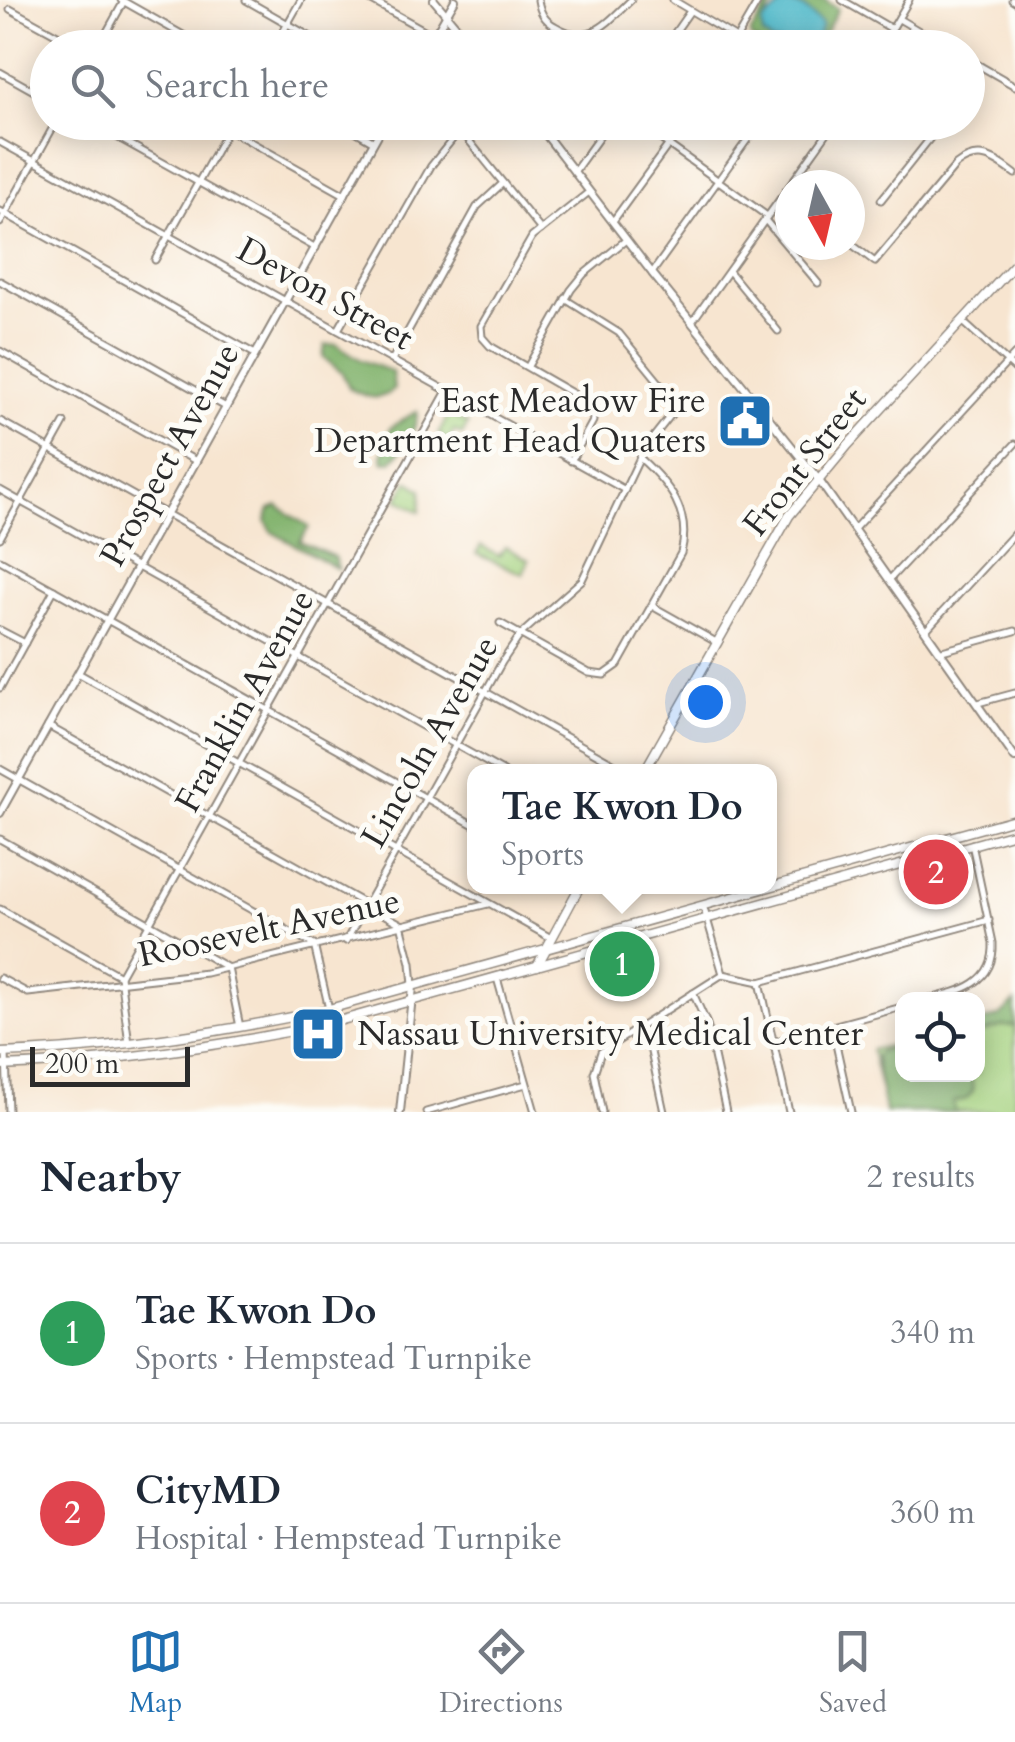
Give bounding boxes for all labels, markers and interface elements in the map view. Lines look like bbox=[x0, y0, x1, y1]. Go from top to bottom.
search box bbox=[30, 30, 985, 140]
icon: search bbox=[65, 58, 120, 113]
text: Search here bbox=[145, 59, 329, 111]
north arrow bbox=[775, 170, 865, 260]
street label: Devon Street bbox=[228, 226, 422, 362]
street label: Prospect Avenue bbox=[89, 335, 251, 575]
place label: East Meadow Fire Department Head Quaters bbox=[314, 377, 706, 465]
street label: Front Street bbox=[732, 378, 878, 546]
public building icon: East Meadow Fire Department Head Quaters bbox=[715, 391, 775, 451]
street label: Franklin Avenue bbox=[164, 581, 326, 821]
street label: Lincoln Avenue bbox=[350, 627, 510, 857]
your location bbox=[680, 677, 731, 728]
popup bbox=[467, 764, 777, 894]
text: Tae Kwon Do bbox=[501, 781, 743, 833]
text: Sports bbox=[501, 833, 584, 877]
pin: 2 bbox=[904, 834, 968, 910]
street label: Roosevelt Avenue bbox=[134, 877, 404, 979]
pin: 1 bbox=[590, 926, 654, 1002]
map controls bbox=[895, 992, 985, 1082]
button: locate bbox=[895, 992, 985, 1082]
hospital icon: Nassau University Medical Center bbox=[288, 1004, 348, 1064]
place label: Nassau University Medical Center bbox=[357, 1010, 864, 1058]
scale bar bbox=[30, 1042, 190, 1086]
text: 200 m bbox=[45, 1045, 119, 1083]
text: Nearby bbox=[40, 1149, 182, 1206]
text: 2 results bbox=[867, 1155, 975, 1199]
text: Tae Kwon Do bbox=[135, 1285, 377, 1337]
text: 1 bbox=[64, 1311, 81, 1355]
text: 340 m bbox=[890, 1311, 975, 1355]
text: Sports · Hempstead Turnpike bbox=[135, 1337, 532, 1381]
text: CityMD bbox=[135, 1465, 281, 1517]
text: 2 bbox=[64, 1491, 81, 1535]
text: 360 m bbox=[890, 1491, 975, 1535]
text: Hospital · Hempstead Turnpike bbox=[135, 1517, 562, 1561]
tab: Map bbox=[128, 1624, 183, 1722]
tab: Directions bbox=[439, 1624, 563, 1722]
tab: Saved bbox=[819, 1624, 887, 1722]

